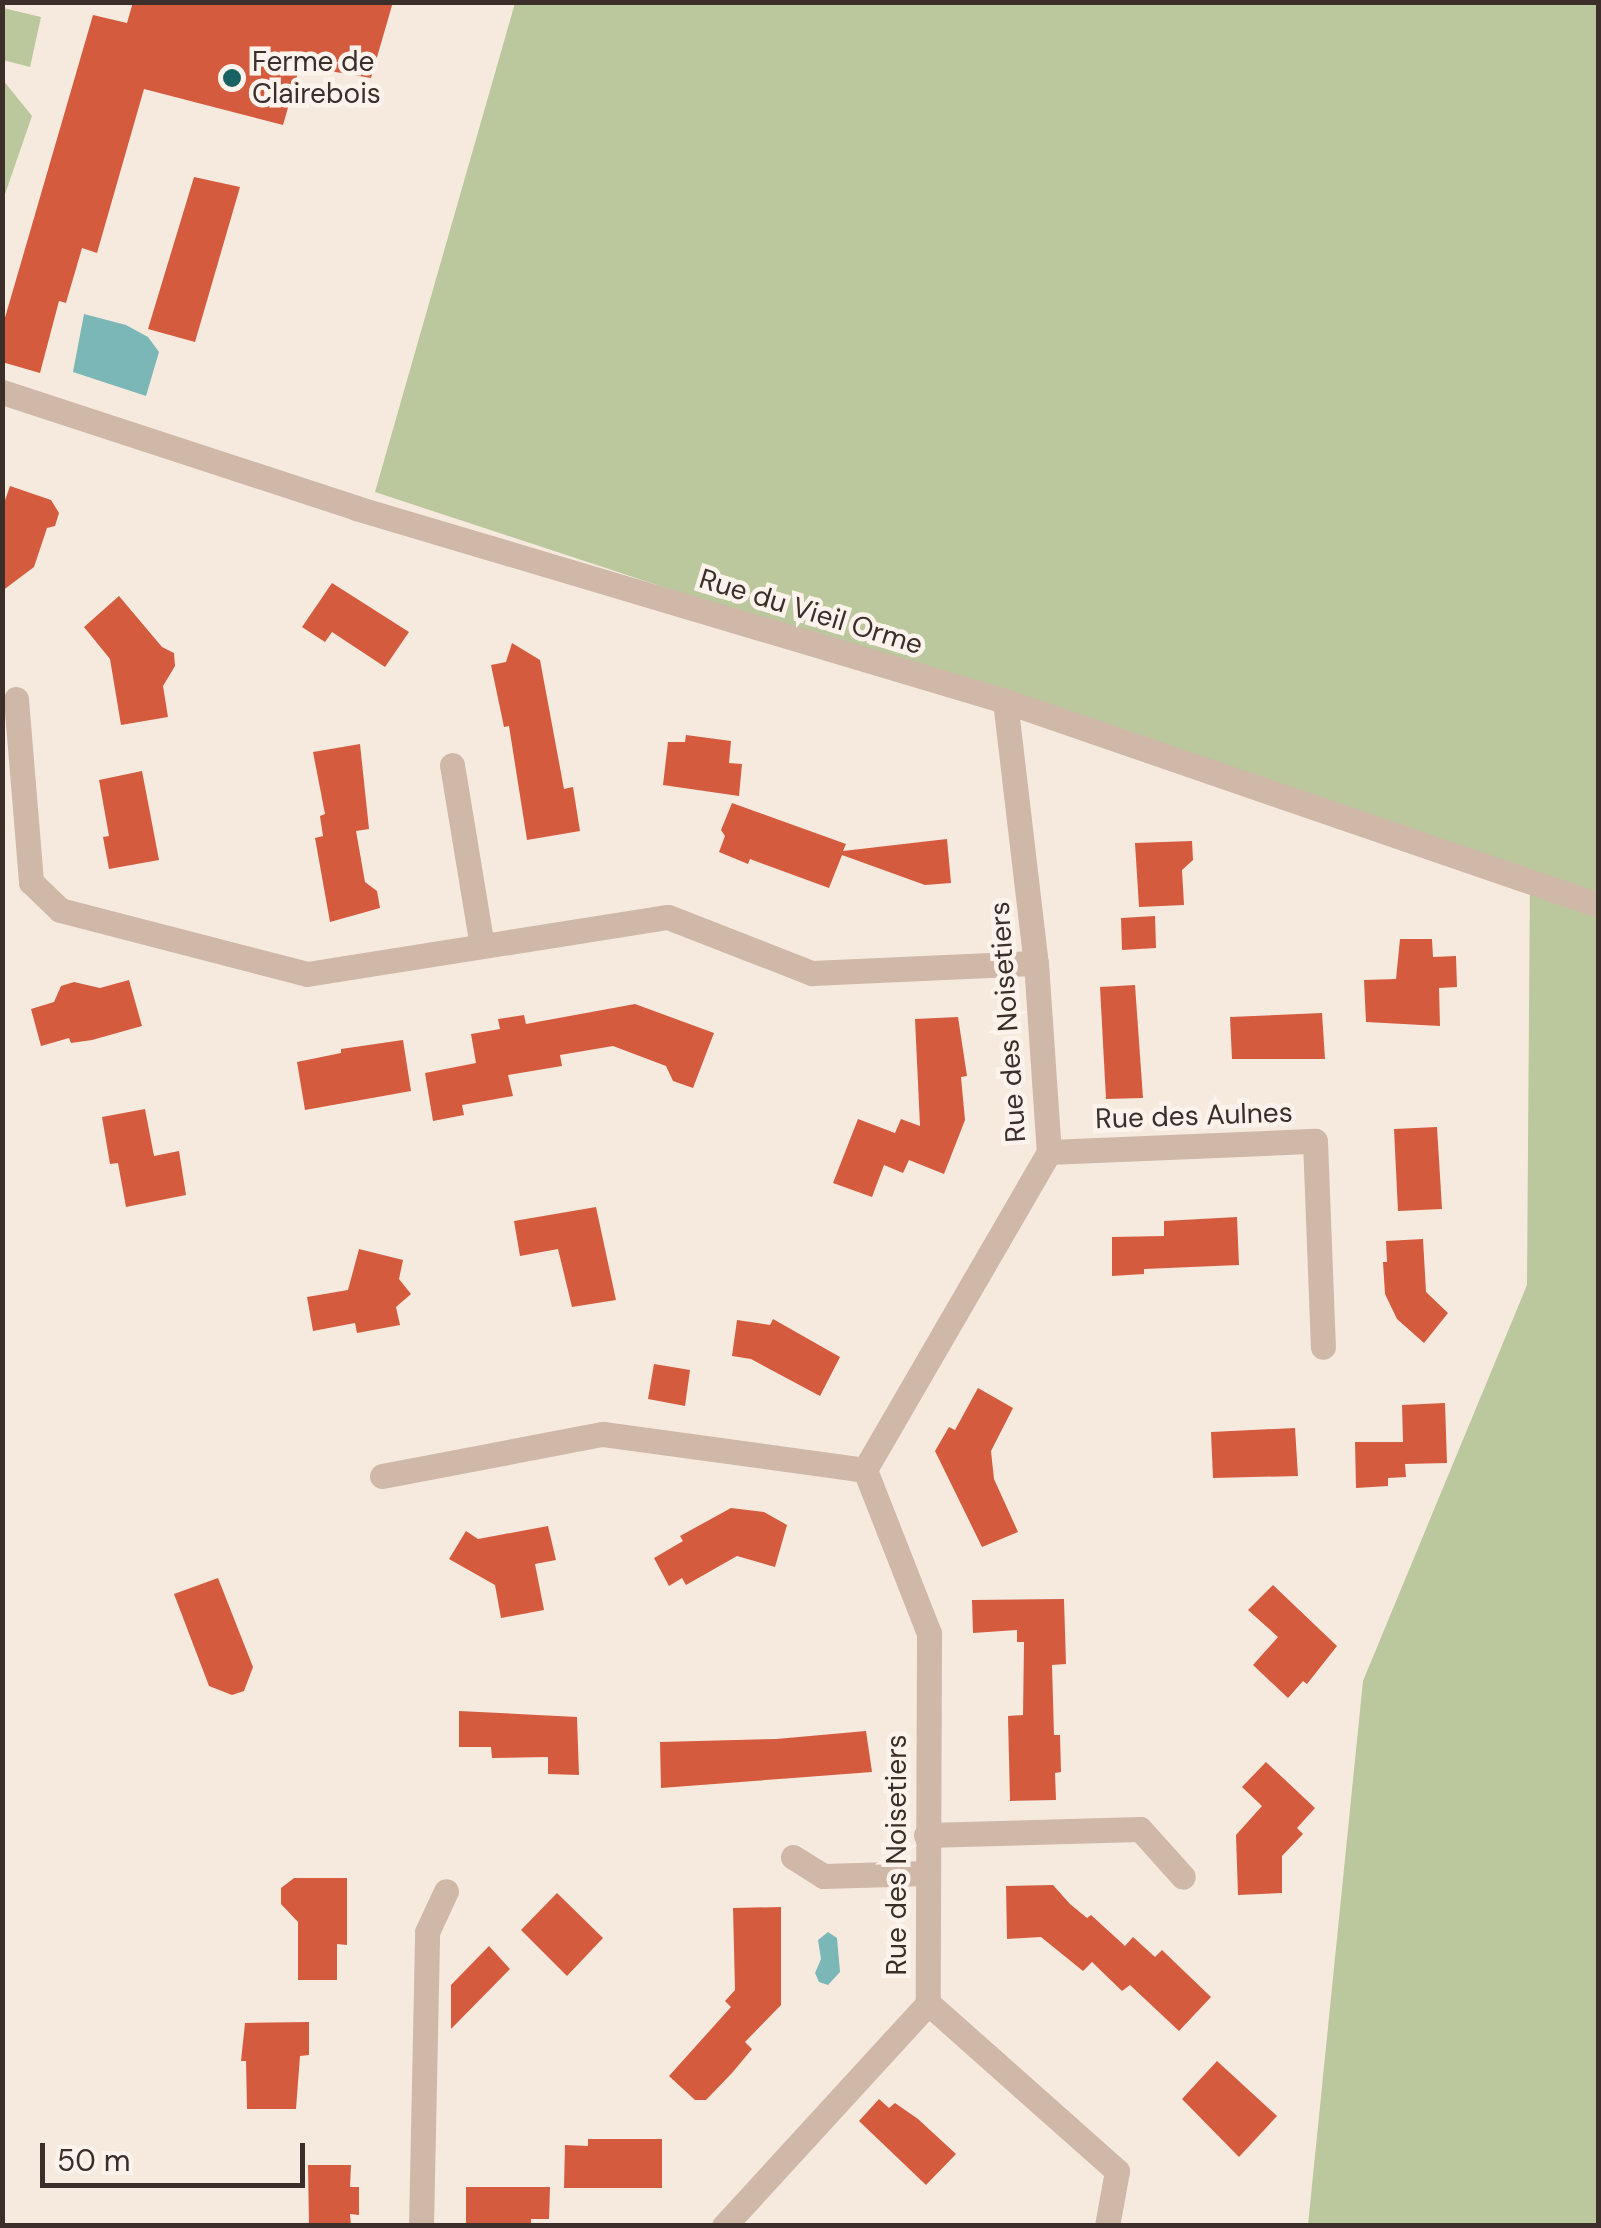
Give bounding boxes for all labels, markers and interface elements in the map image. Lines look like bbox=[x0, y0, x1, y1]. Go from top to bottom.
place label: Ferme de Clairebois bbox=[252, 45, 381, 111]
marker: Ferme de Clairebois bbox=[221, 67, 243, 89]
street label: Rue du Vieil Orme bbox=[695, 562, 927, 662]
street label: Rue des Noisetiers bbox=[983, 901, 1033, 1143]
street label: Rue des Aulnes bbox=[1095, 1096, 1293, 1136]
street label: Rue des Noisetiers bbox=[880, 1734, 914, 1976]
scale bar bbox=[45, 2123, 310, 2185]
text: 50 m bbox=[57, 2141, 131, 2180]

